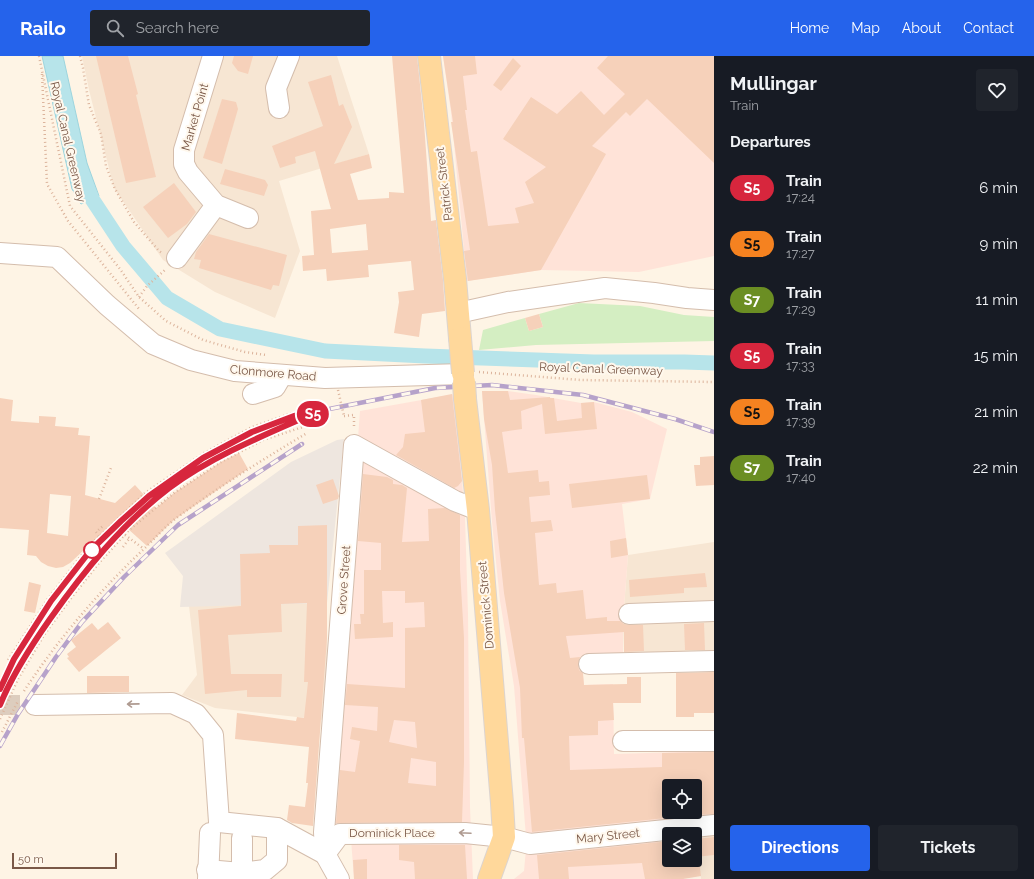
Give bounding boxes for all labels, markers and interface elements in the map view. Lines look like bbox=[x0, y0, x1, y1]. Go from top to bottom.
search box bbox=[90, 10, 370, 46]
text: Railo bbox=[20, 17, 66, 39]
icon: search bbox=[104, 17, 126, 39]
text: Search here bbox=[136, 19, 219, 37]
text: Home bbox=[790, 20, 829, 36]
text: Map bbox=[851, 20, 880, 36]
text: About bbox=[902, 20, 941, 36]
text: Contact bbox=[963, 20, 1014, 36]
button: heart bbox=[976, 69, 1018, 111]
text: Mullingar bbox=[730, 72, 817, 94]
street label: Royal Canal Greenway bbox=[47, 80, 89, 204]
street label: Market Point bbox=[179, 82, 211, 152]
text: Train bbox=[730, 98, 759, 113]
text: Departures bbox=[730, 133, 811, 151]
street label: Patrick Street bbox=[433, 146, 455, 222]
text: Train bbox=[786, 172, 822, 190]
text: 6 min bbox=[979, 179, 1018, 197]
text: S5 bbox=[744, 180, 760, 196]
text: 17:24 bbox=[786, 190, 815, 205]
text: Train bbox=[786, 228, 822, 246]
text: 9 min bbox=[980, 235, 1018, 253]
text: S5 bbox=[744, 236, 760, 252]
text: 17:27 bbox=[786, 246, 815, 261]
text: Train bbox=[786, 284, 822, 302]
text: 11 min bbox=[976, 291, 1018, 309]
text: S7 bbox=[744, 292, 760, 308]
text: 17:29 bbox=[786, 302, 815, 317]
text: Train bbox=[786, 340, 822, 358]
text: 15 min bbox=[974, 347, 1018, 365]
text: S5 bbox=[744, 348, 760, 364]
text: 17:33 bbox=[786, 358, 815, 373]
street label: Royal Canal Greenway bbox=[539, 360, 664, 378]
street label: Clonmore Road bbox=[229, 362, 317, 384]
text: Train bbox=[786, 396, 822, 414]
line badge: S5 bbox=[295, 401, 331, 427]
text: 21 min bbox=[974, 403, 1018, 421]
text: S5 bbox=[744, 404, 760, 420]
text: S5 bbox=[305, 406, 321, 422]
text: 17:39 bbox=[786, 414, 815, 429]
text: Train bbox=[786, 452, 822, 470]
text: 22 min bbox=[973, 459, 1018, 477]
text: S7 bbox=[744, 460, 760, 476]
text: 17:40 bbox=[786, 470, 816, 485]
unlabelled marker bbox=[83, 541, 101, 559]
street label: Grove Street bbox=[335, 545, 353, 615]
street label: Dominick Street bbox=[475, 560, 497, 650]
one-way arrow bbox=[127, 700, 140, 708]
map controls bbox=[662, 779, 702, 867]
button: locate bbox=[662, 779, 702, 819]
button: Directions bbox=[730, 825, 870, 871]
button: Tickets bbox=[878, 825, 1018, 871]
street label: Dominick Place bbox=[349, 826, 435, 840]
street label: Mary Street bbox=[576, 826, 640, 846]
button: layers bbox=[662, 827, 702, 867]
one-way arrow bbox=[459, 829, 472, 837]
scale bar bbox=[12, 851, 117, 870]
text: 50 m bbox=[18, 853, 44, 866]

